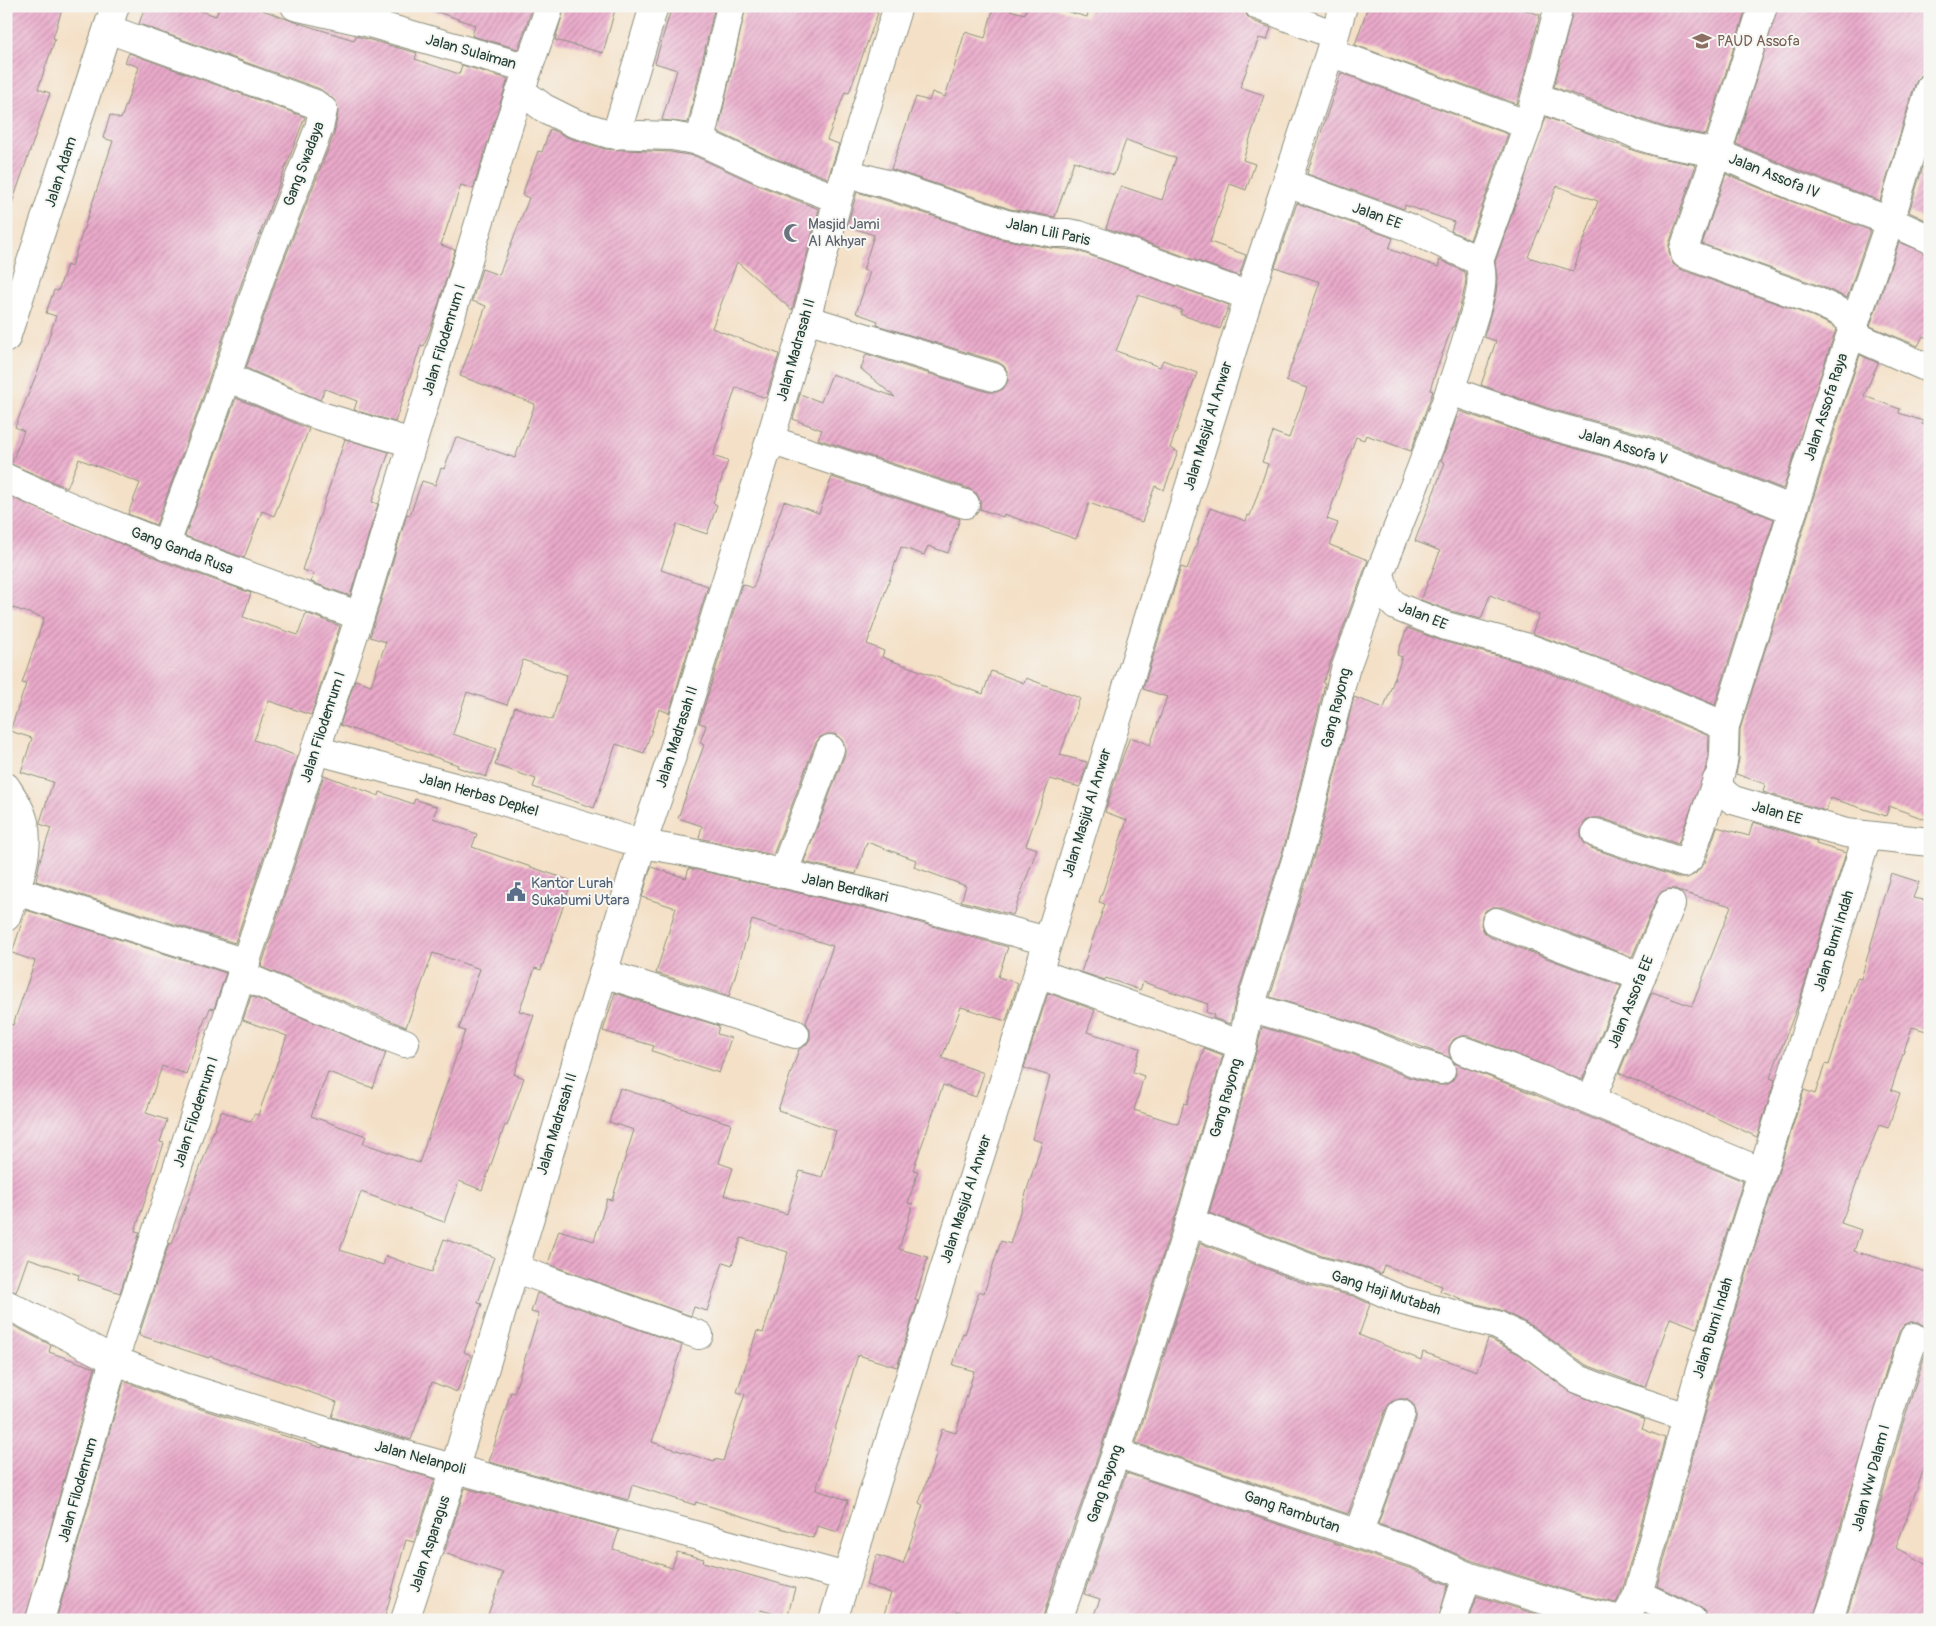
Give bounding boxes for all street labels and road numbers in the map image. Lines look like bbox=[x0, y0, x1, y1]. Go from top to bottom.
street label: Jalan Sulaiman bbox=[423, 30, 519, 74]
street label: Gang Swadaya bbox=[279, 119, 329, 209]
street label: Jalan Adam bbox=[41, 134, 81, 210]
street label: Jalan Assofa IV bbox=[1726, 149, 1822, 203]
street label: Jalan EE bbox=[1350, 198, 1405, 234]
street label: Jalan Lili Paris bbox=[1004, 214, 1092, 250]
street label: Jalan Filodenrum I bbox=[418, 282, 470, 398]
street label: Jalan Madrasah II bbox=[772, 296, 820, 404]
street label: Jalan Assofa Raya bbox=[1800, 351, 1852, 463]
street label: Jalan Masjid Al Anwar bbox=[1179, 358, 1237, 493]
street label: Jalan Assofa V bbox=[1576, 424, 1670, 470]
street label: Gang Ganda Rusa bbox=[128, 523, 236, 579]
street label: Jalan EE bbox=[1396, 598, 1451, 635]
street label: Gang Rayong bbox=[1317, 666, 1355, 750]
street label: Jalan Filodenrum I bbox=[296, 669, 350, 785]
street label: Jalan Madrasah II bbox=[652, 684, 702, 790]
street label: Jalan Masjid Al Anwar bbox=[1058, 745, 1116, 880]
street label: Jalan Herbas Depkel bbox=[417, 769, 541, 821]
street label: Jalan EE bbox=[1750, 797, 1805, 829]
street label: Jalan Berdikari bbox=[800, 869, 890, 907]
street label: Jalan Bumi Indah bbox=[1810, 888, 1858, 994]
street label: Jalan Assofa EE bbox=[1604, 953, 1658, 1051]
street label: Jalan Filodenrum I bbox=[169, 1054, 223, 1170]
street label: Gang Rayong bbox=[1206, 1056, 1246, 1140]
street label: Jalan Madrasah II bbox=[532, 1071, 582, 1177]
street label: Jalan Masjid Al Anwar bbox=[936, 1132, 996, 1266]
street label: Gang Haji Mutabah bbox=[1329, 1266, 1443, 1320]
street label: Jalan Bumi Indah bbox=[1689, 1275, 1737, 1381]
street label: Jalan Ww Dalam I bbox=[1848, 1422, 1894, 1534]
street label: Jalan Filodenrum bbox=[54, 1435, 102, 1545]
street label: Jalan Nelanpoli bbox=[372, 1437, 468, 1479]
street label: Gang Rayong bbox=[1083, 1442, 1127, 1526]
street label: Gang Rambutan bbox=[1241, 1487, 1343, 1537]
street label: Jalan Asparagus bbox=[405, 1493, 455, 1595]

